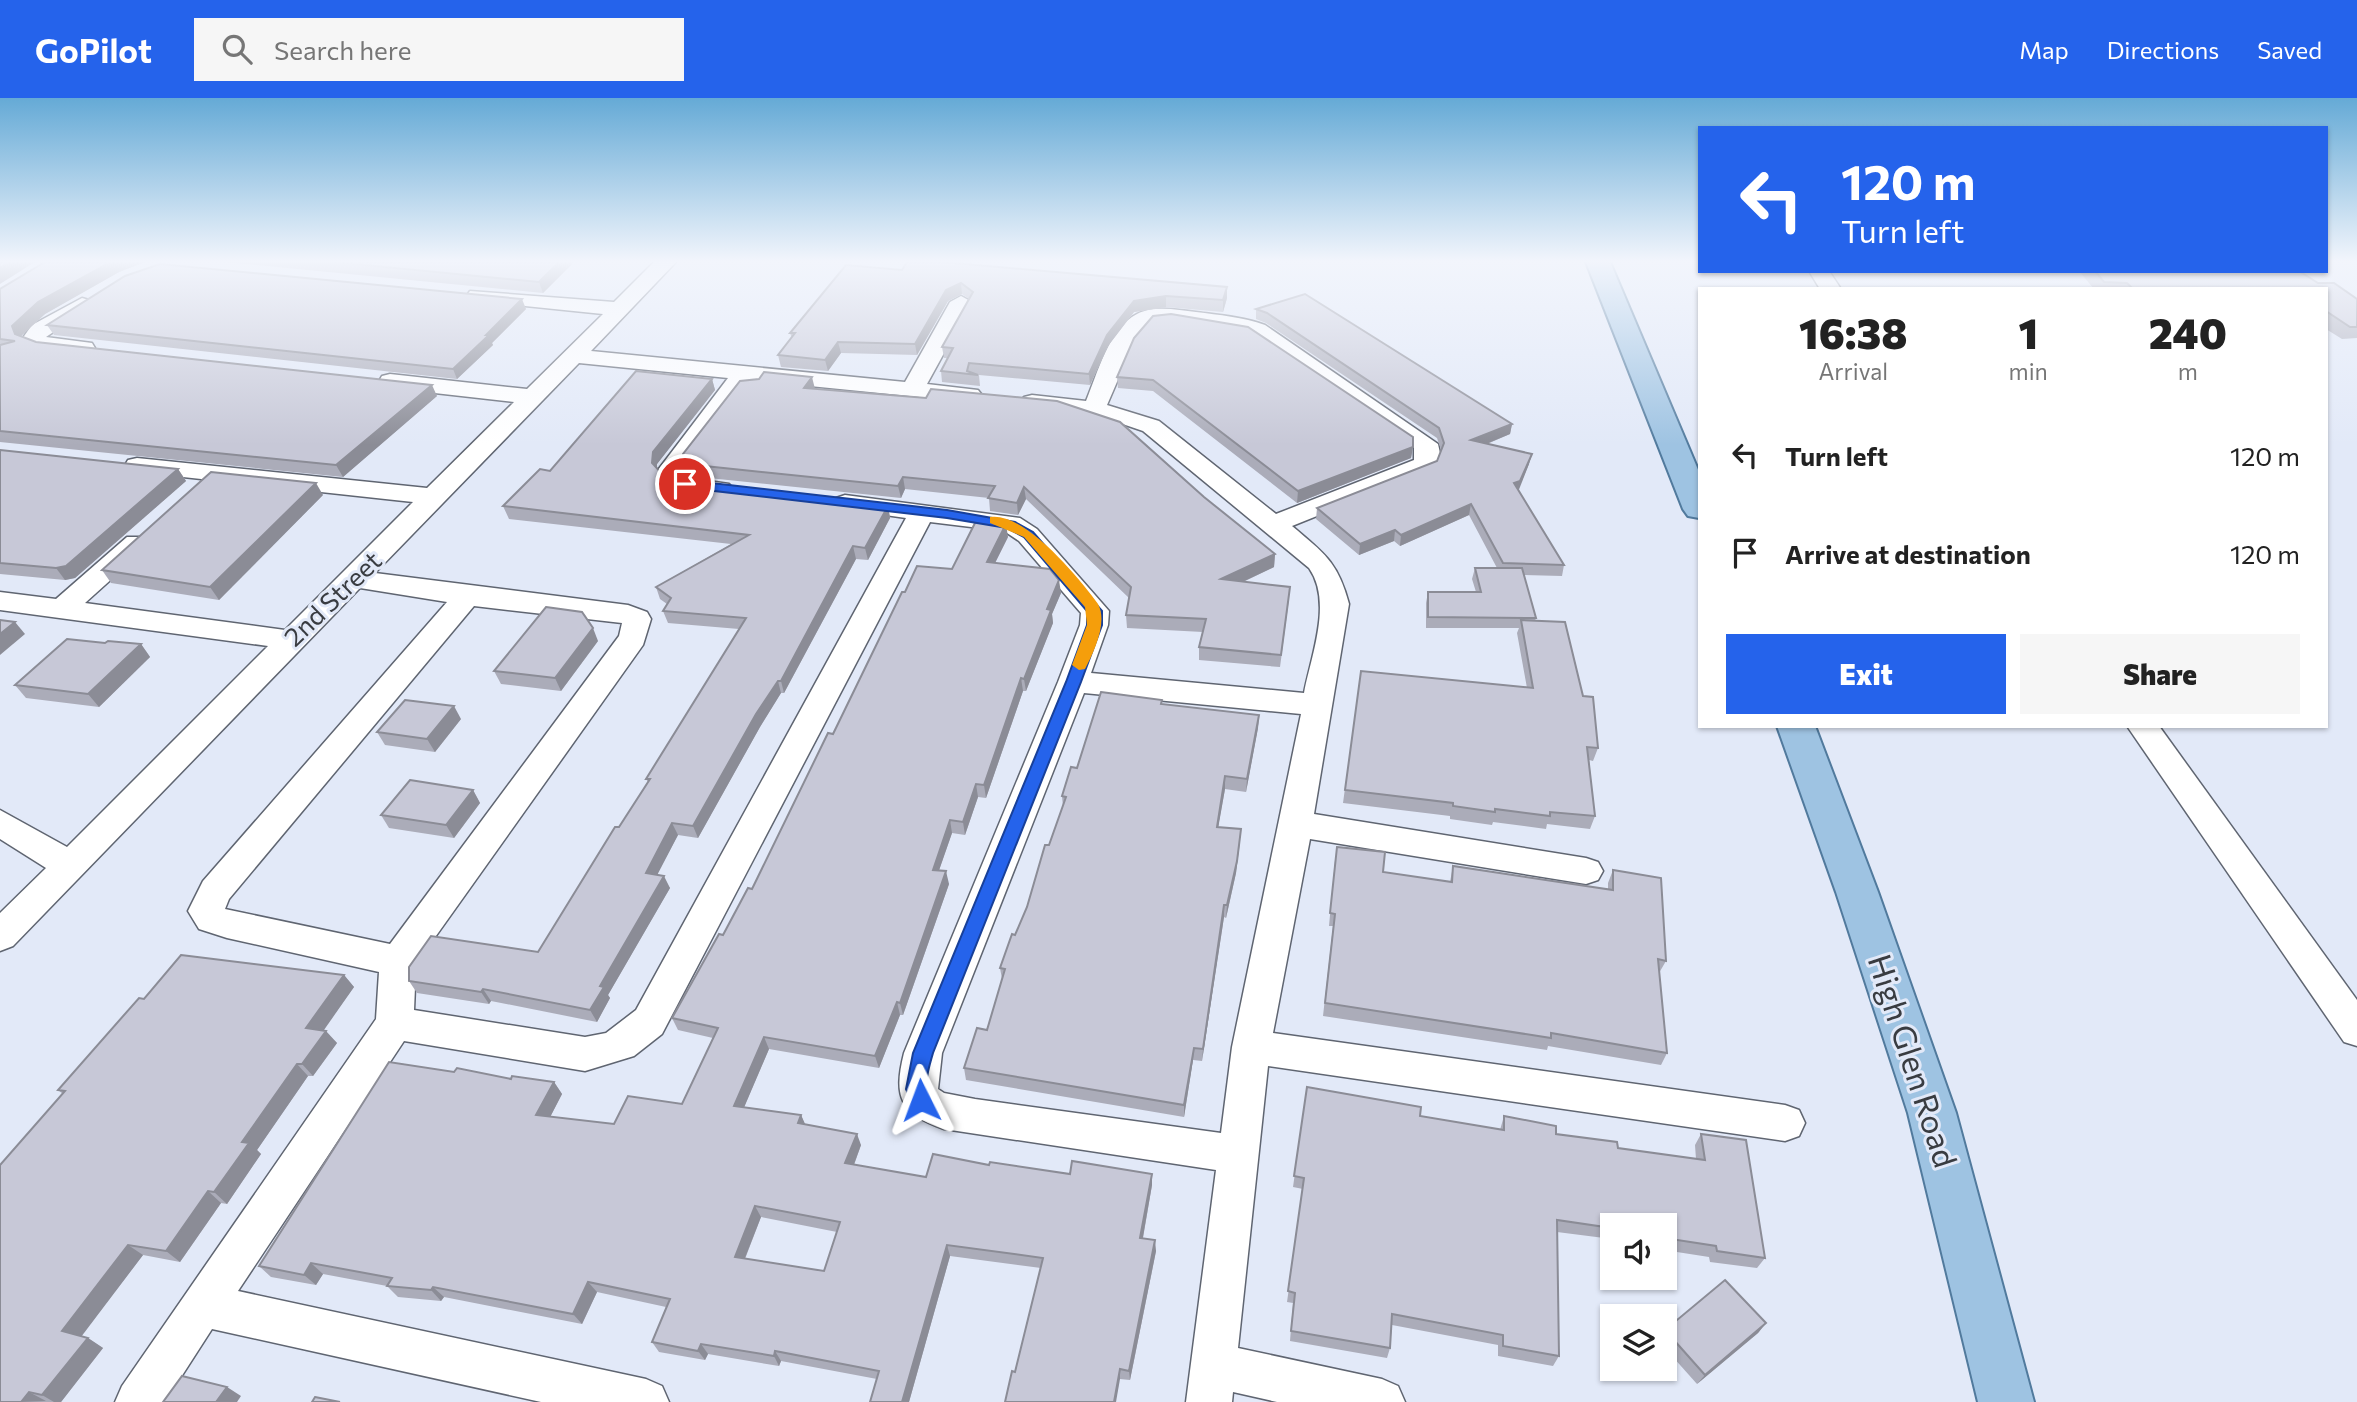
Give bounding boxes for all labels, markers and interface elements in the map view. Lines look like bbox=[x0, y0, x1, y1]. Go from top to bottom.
search box bbox=[194, 18, 684, 81]
text: GoPilot bbox=[35, 29, 152, 70]
icon: search bbox=[218, 30, 256, 68]
text: Search here bbox=[274, 34, 411, 65]
text: Map bbox=[2019, 35, 2069, 64]
text: Directions bbox=[2107, 35, 2219, 64]
text: Saved bbox=[2257, 35, 2322, 64]
text: 120 m bbox=[1841, 150, 1975, 210]
icon: left bbox=[1726, 154, 1817, 245]
text: Turn left bbox=[1841, 210, 1965, 250]
text: 16:38 bbox=[1799, 306, 1908, 358]
text: 1 bbox=[2018, 306, 2038, 358]
text: 240 bbox=[2149, 306, 2227, 358]
text: Arrival bbox=[1819, 357, 1888, 385]
text: min bbox=[2009, 357, 2048, 385]
text: m bbox=[2178, 357, 2198, 385]
icon: left bbox=[1726, 436, 1764, 474]
text: Turn left bbox=[1785, 440, 1888, 471]
text: 120 m bbox=[2230, 440, 2300, 471]
pin bbox=[655, 454, 715, 514]
icon: arrive bbox=[666, 465, 704, 503]
icon: arrive bbox=[1726, 534, 1764, 572]
text: Arrive at destination bbox=[1785, 538, 2031, 569]
text: 120 m bbox=[2230, 538, 2300, 569]
street label: 2nd Street bbox=[277, 544, 387, 652]
button: Exit bbox=[1726, 634, 2006, 714]
button: Share bbox=[2020, 634, 2300, 714]
street label: High Glen Road bbox=[1861, 949, 1967, 1172]
position arrow bbox=[884, 1063, 958, 1137]
map controls bbox=[1600, 1213, 1677, 1381]
button: sound bbox=[1600, 1213, 1677, 1290]
button: layers bbox=[1600, 1304, 1677, 1381]

